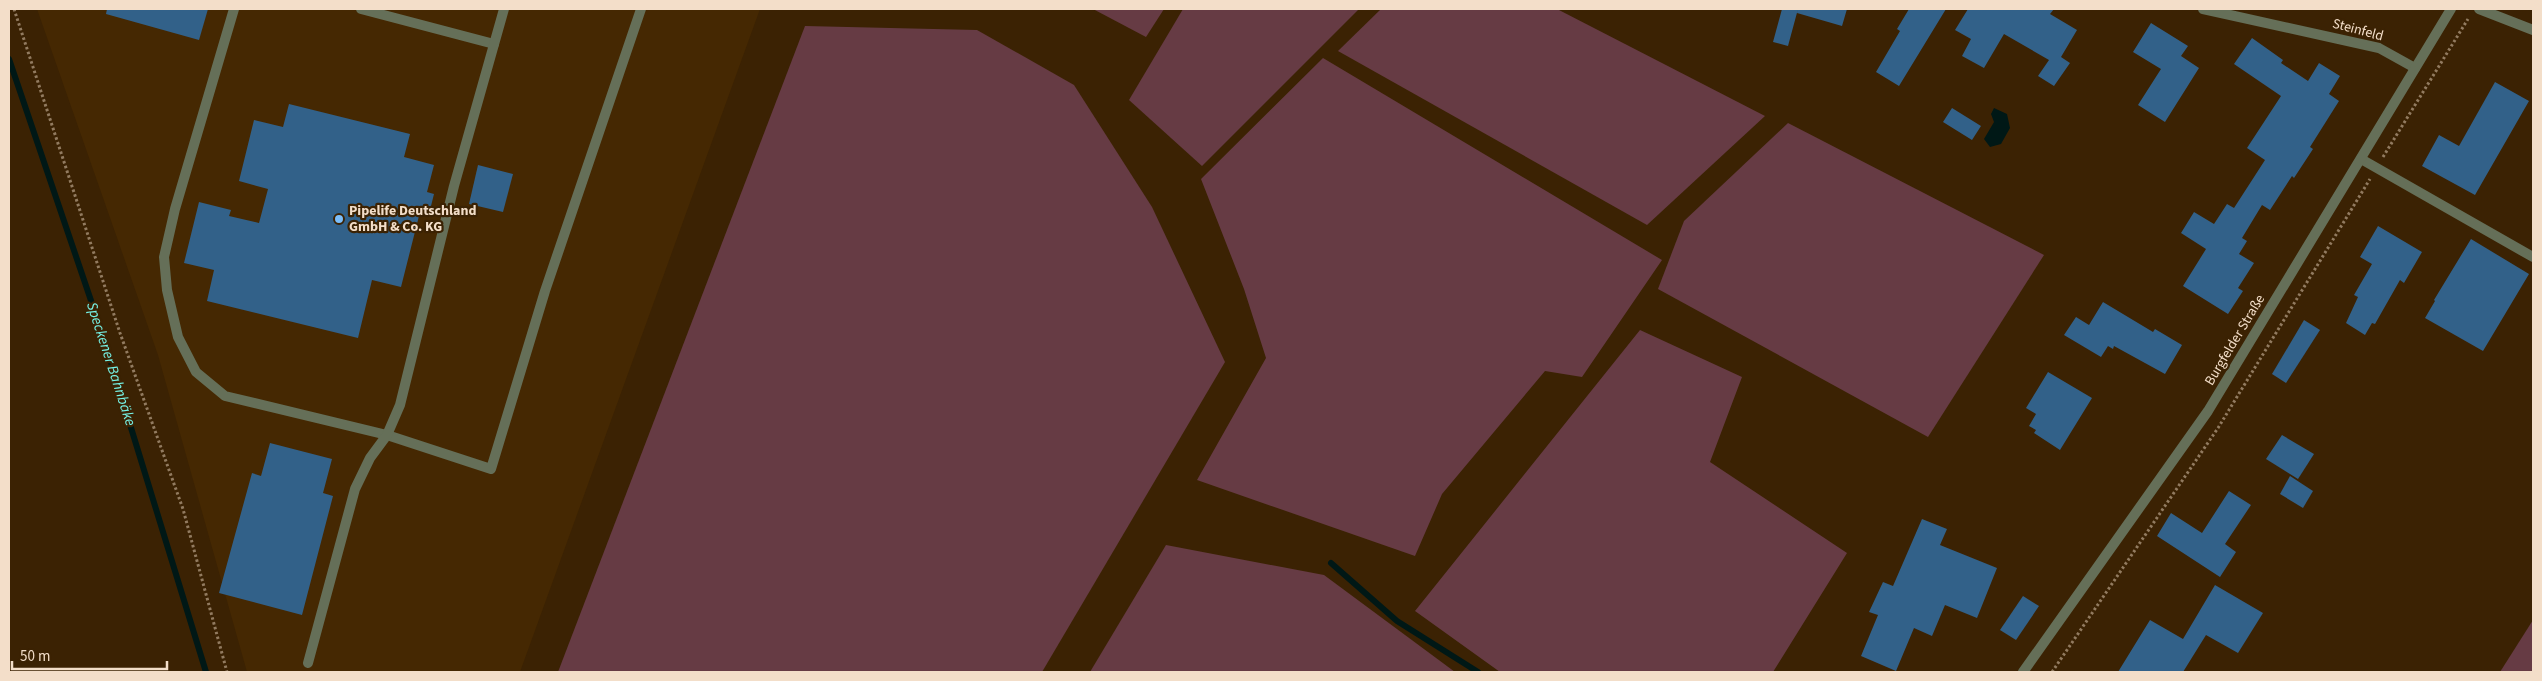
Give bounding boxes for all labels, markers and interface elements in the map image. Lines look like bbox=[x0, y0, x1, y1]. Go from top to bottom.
street label: Steinfeld bbox=[2330, 14, 2386, 46]
place label: Pipelife Deutschland GmbH & Co. KG bbox=[349, 201, 477, 237]
marker: Pipelife Deutschland GmbH & Co. KG bbox=[333, 213, 345, 225]
street label: Burgfelder Straße bbox=[2200, 291, 2270, 389]
water label: Speckener Bahnbäke bbox=[81, 299, 141, 429]
scale bar bbox=[12, 638, 168, 670]
text: 50 m bbox=[20, 646, 50, 667]

